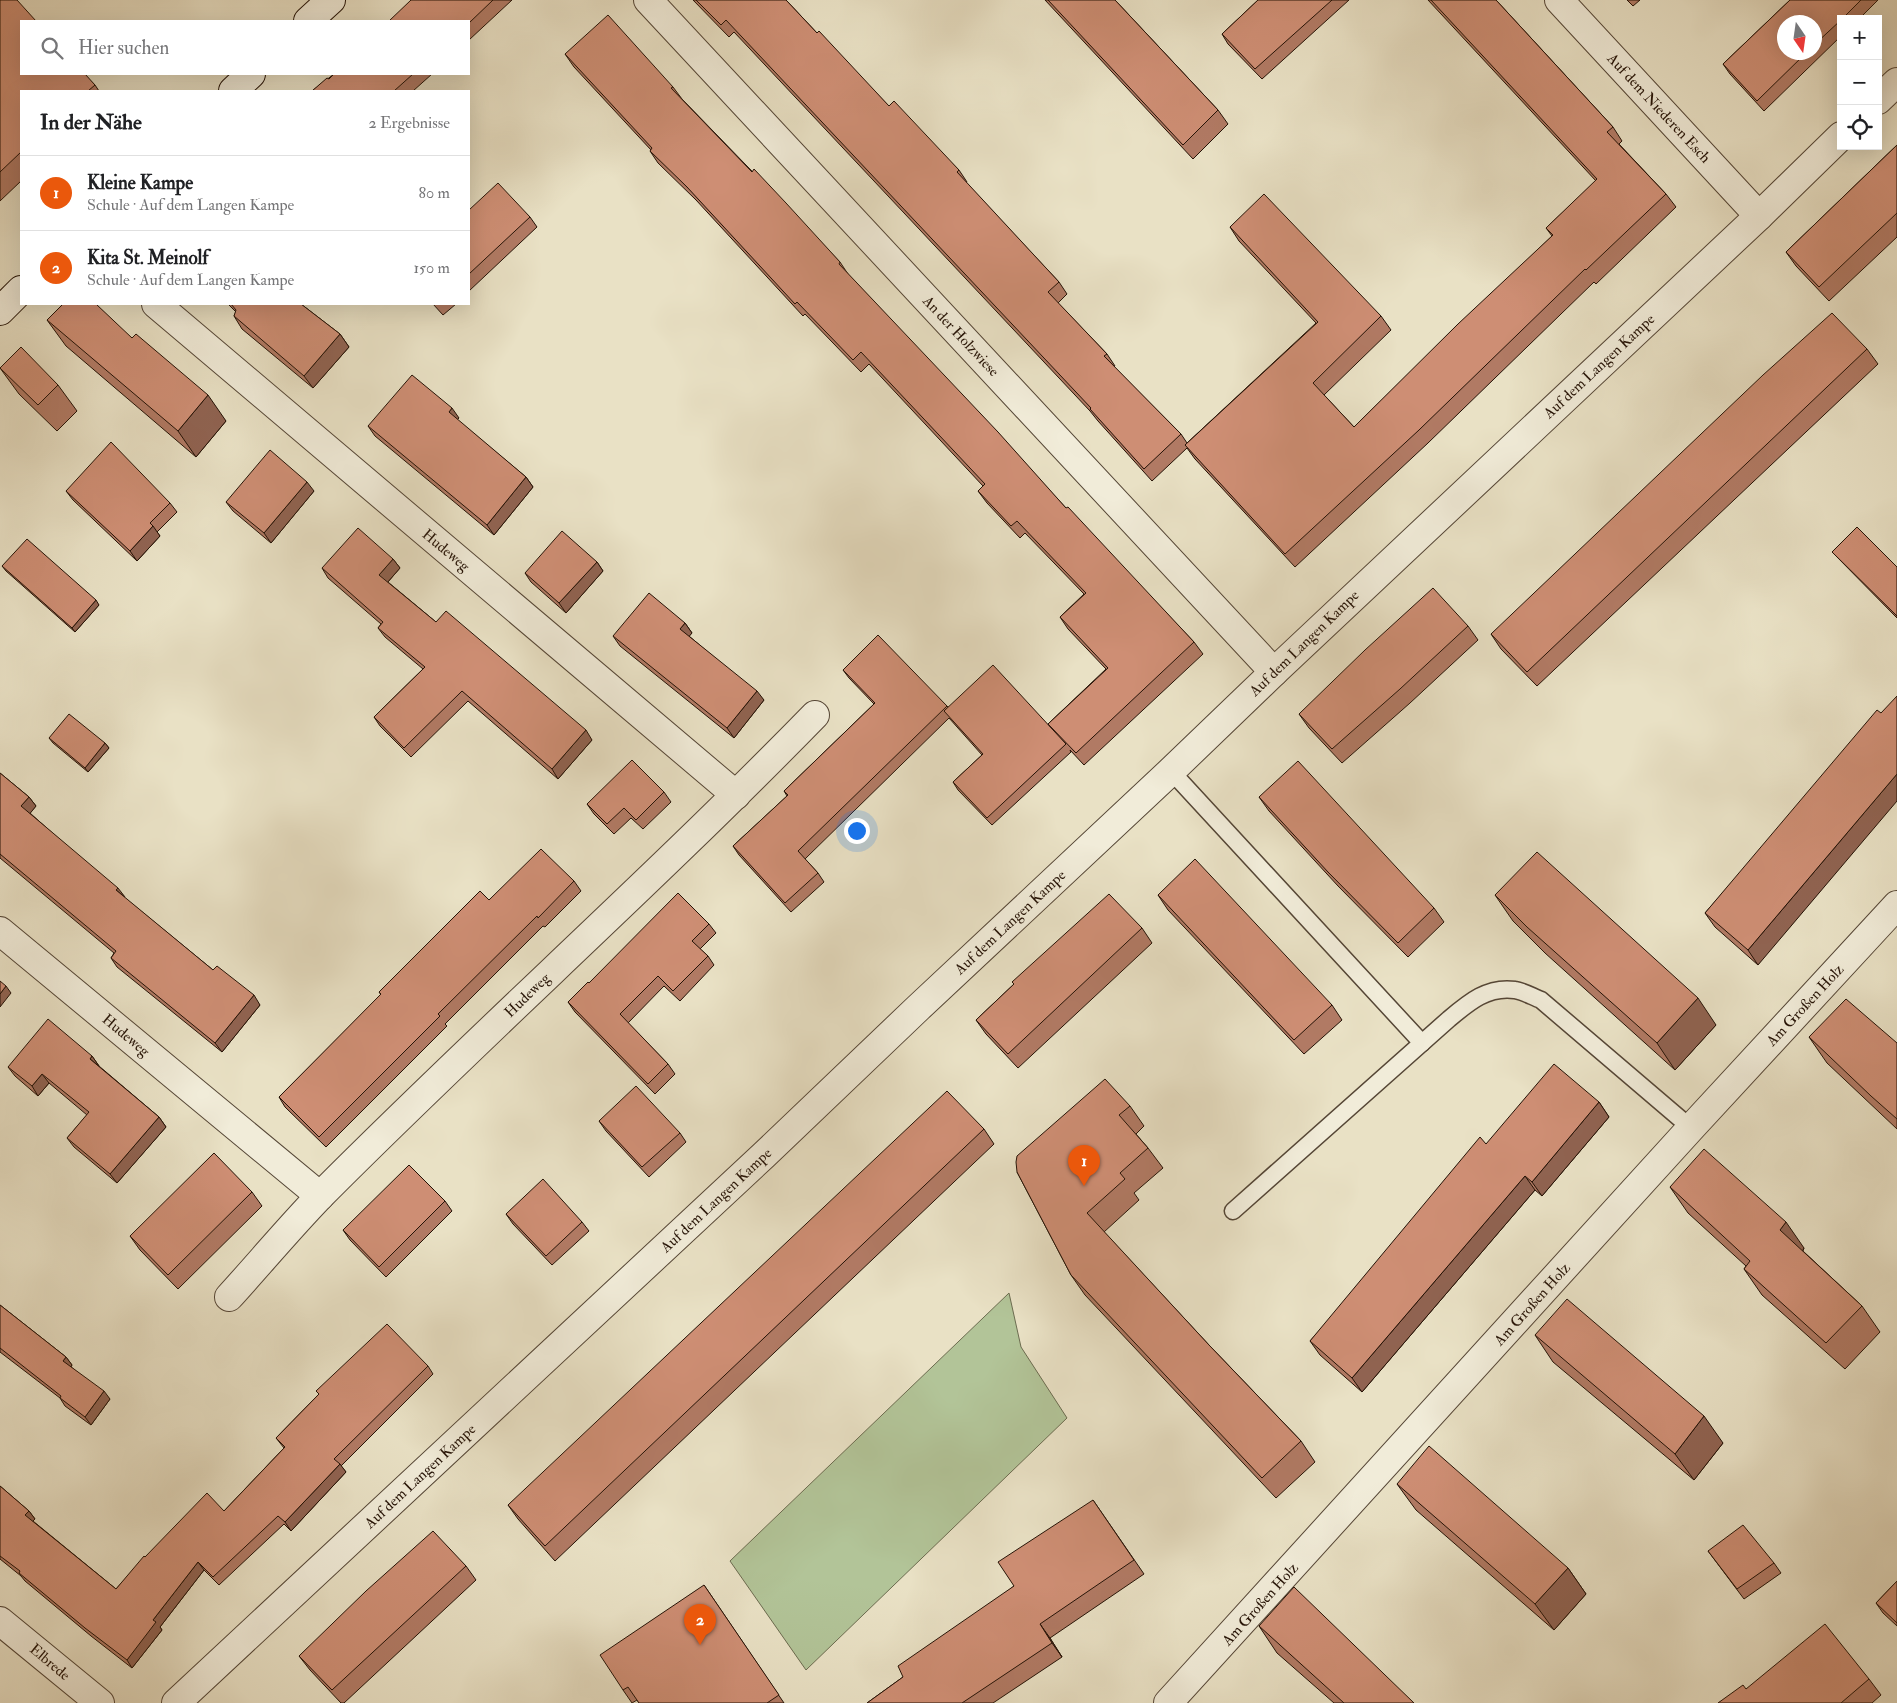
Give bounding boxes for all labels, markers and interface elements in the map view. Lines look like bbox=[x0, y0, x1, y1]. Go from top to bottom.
north arrow bbox=[1777, 15, 1822, 60]
map controls bbox=[1837, 15, 1882, 150]
button: + bbox=[1837, 15, 1882, 60]
search box bbox=[20, 20, 470, 75]
icon: search bbox=[38, 34, 66, 62]
text: Hier suchen bbox=[78, 36, 169, 60]
street label: Auf dem Niederen Esch bbox=[1602, 49, 1715, 167]
button: − bbox=[1837, 60, 1882, 105]
button: locate bbox=[1837, 105, 1882, 150]
text: In der Nähe bbox=[40, 109, 142, 136]
text: 2 Ergebnisse bbox=[369, 113, 450, 133]
text: Kleine Kampe bbox=[87, 171, 193, 195]
text: 1 bbox=[53, 183, 59, 203]
text: 80 m bbox=[419, 183, 450, 203]
text: Schule · Auf dem Langen Kampe bbox=[87, 195, 294, 215]
text: Kita St. Meinolf bbox=[87, 246, 209, 270]
text: 2 bbox=[52, 258, 60, 278]
text: 150 m bbox=[413, 258, 450, 278]
text: Schule · Auf dem Langen Kampe bbox=[87, 270, 294, 290]
street label: An der Holzwiese bbox=[918, 291, 1003, 381]
street label: Auf dem Langen Kampe bbox=[1539, 310, 1660, 424]
street label: Hudeweg bbox=[418, 525, 474, 576]
street label: Auf dem Langen Kampe bbox=[1245, 586, 1364, 702]
your location bbox=[844, 818, 870, 844]
street label: Auf dem Langen Kampe bbox=[950, 866, 1071, 980]
street label: Am Großen Holz bbox=[1762, 960, 1848, 1051]
street label: Hudeweg bbox=[500, 969, 555, 1022]
street label: Hudeweg bbox=[98, 1010, 154, 1061]
street label: Auf dem Langen Kampe bbox=[656, 1144, 777, 1258]
pin: 1 bbox=[1068, 1145, 1100, 1186]
street label: Am Großen Holz bbox=[1489, 1259, 1575, 1351]
street label: Auf dem Langen Kampe bbox=[360, 1420, 481, 1534]
street label: Am Großen Holz bbox=[1217, 1559, 1303, 1651]
pin: 2 bbox=[684, 1604, 716, 1645]
street label: Elbrede bbox=[25, 1640, 74, 1685]

